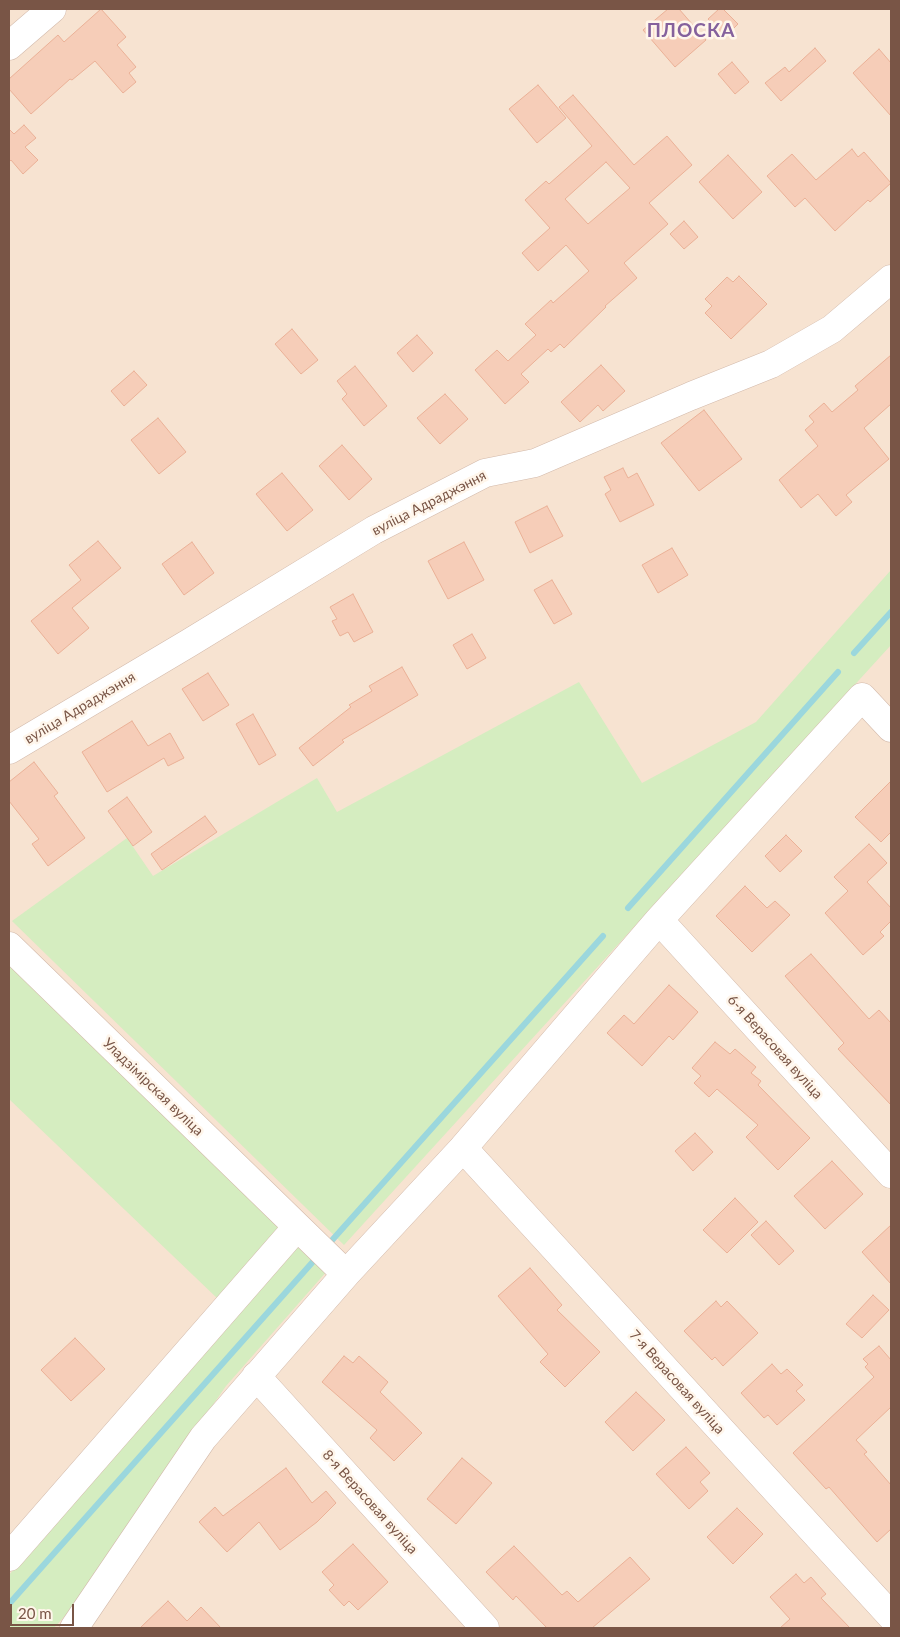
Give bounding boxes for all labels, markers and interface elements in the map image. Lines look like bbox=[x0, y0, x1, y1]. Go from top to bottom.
district label: ПЛОСКА bbox=[646, 20, 736, 42]
street label: вуліца Адраджэння bbox=[369, 467, 489, 539]
street label: вуліца Адраджэння bbox=[22, 668, 138, 748]
street label: 6-я Верасовая вуліца bbox=[724, 992, 826, 1102]
street label: Уладзімірская вуліца bbox=[99, 1035, 207, 1139]
street label: 7-я Верасовая вуліца bbox=[626, 1327, 728, 1437]
street label: 8-я Верасовая вуліца bbox=[319, 1447, 421, 1557]
scale bar bbox=[12, 1594, 76, 1626]
text: 20 m bbox=[18, 1604, 52, 1622]

